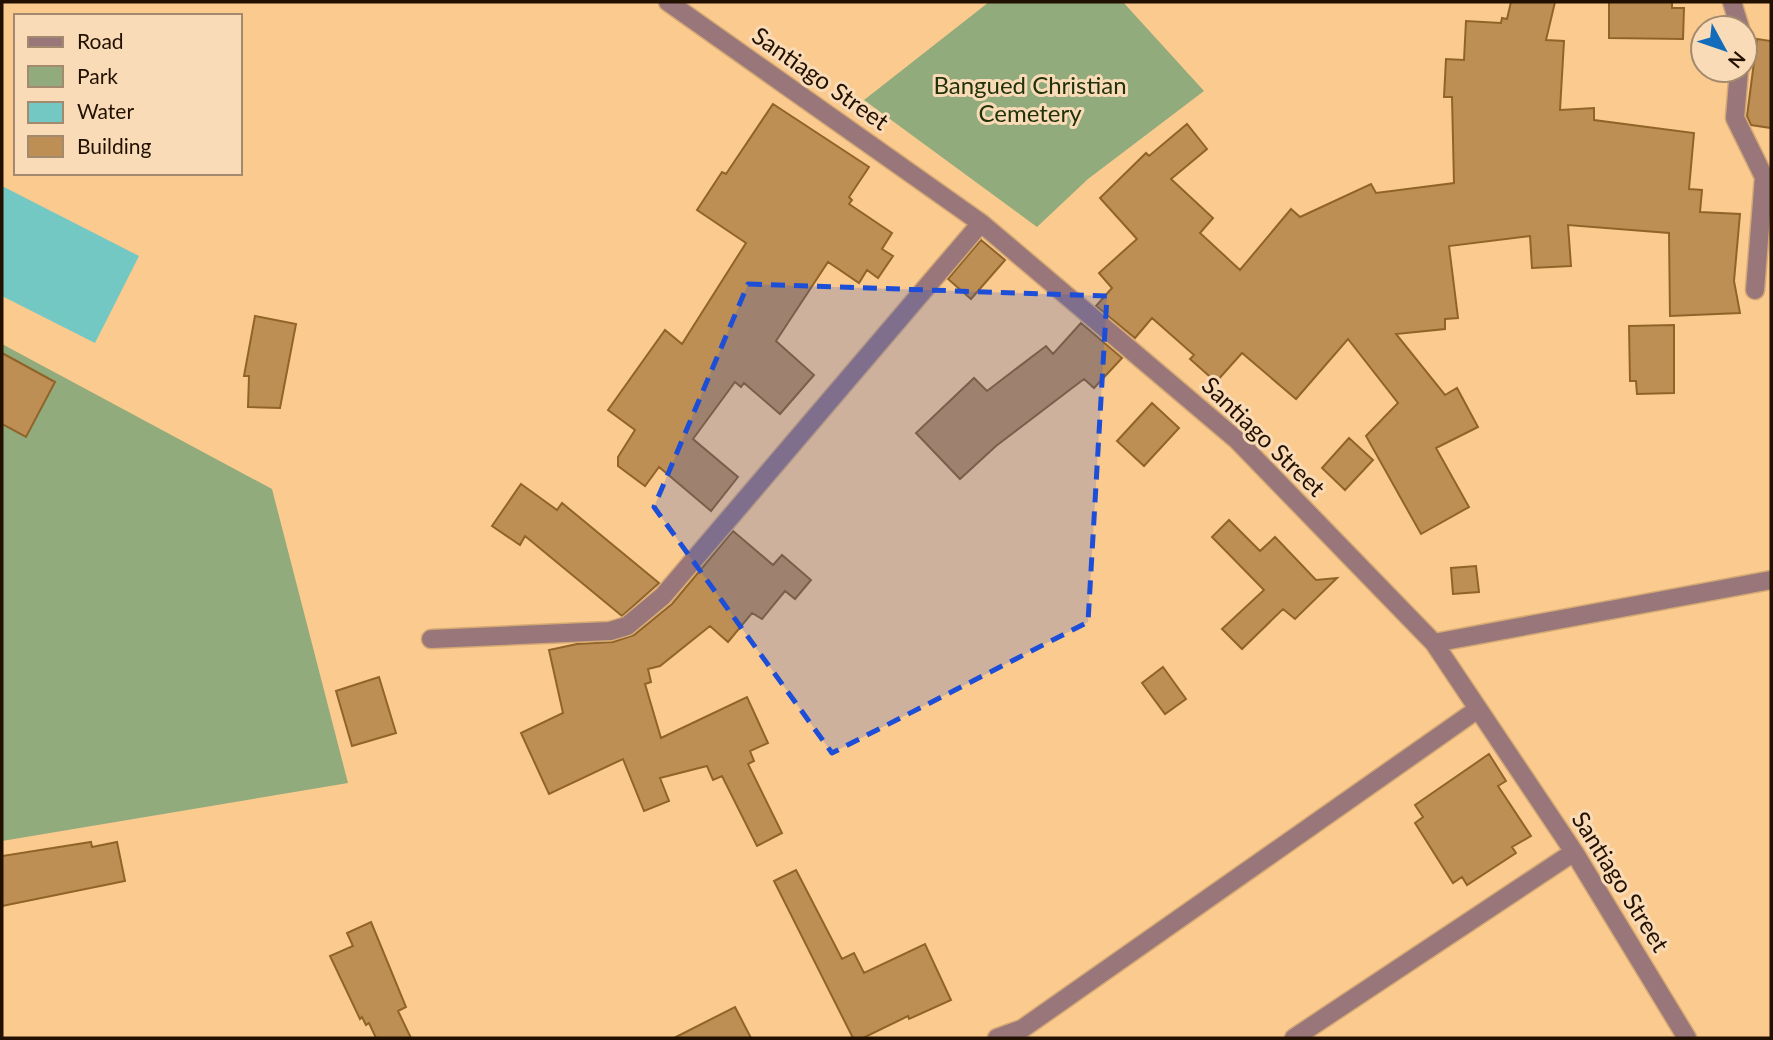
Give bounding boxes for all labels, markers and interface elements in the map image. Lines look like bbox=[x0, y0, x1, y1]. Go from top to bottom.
legend bbox=[14, 14, 242, 175]
north arrow bbox=[1689, 14, 1759, 84]
street label: Santiago Street bbox=[747, 20, 895, 136]
text: Road bbox=[77, 28, 124, 53]
text: N bbox=[1724, 47, 1751, 73]
text: Park bbox=[77, 63, 118, 88]
park label: Bangued Christian Cemetery bbox=[933, 70, 1127, 127]
text: Water bbox=[77, 98, 134, 123]
text: Building bbox=[77, 133, 152, 158]
street label: Santiago Street bbox=[1196, 370, 1332, 502]
street label: Santiago Street bbox=[1567, 806, 1676, 957]

